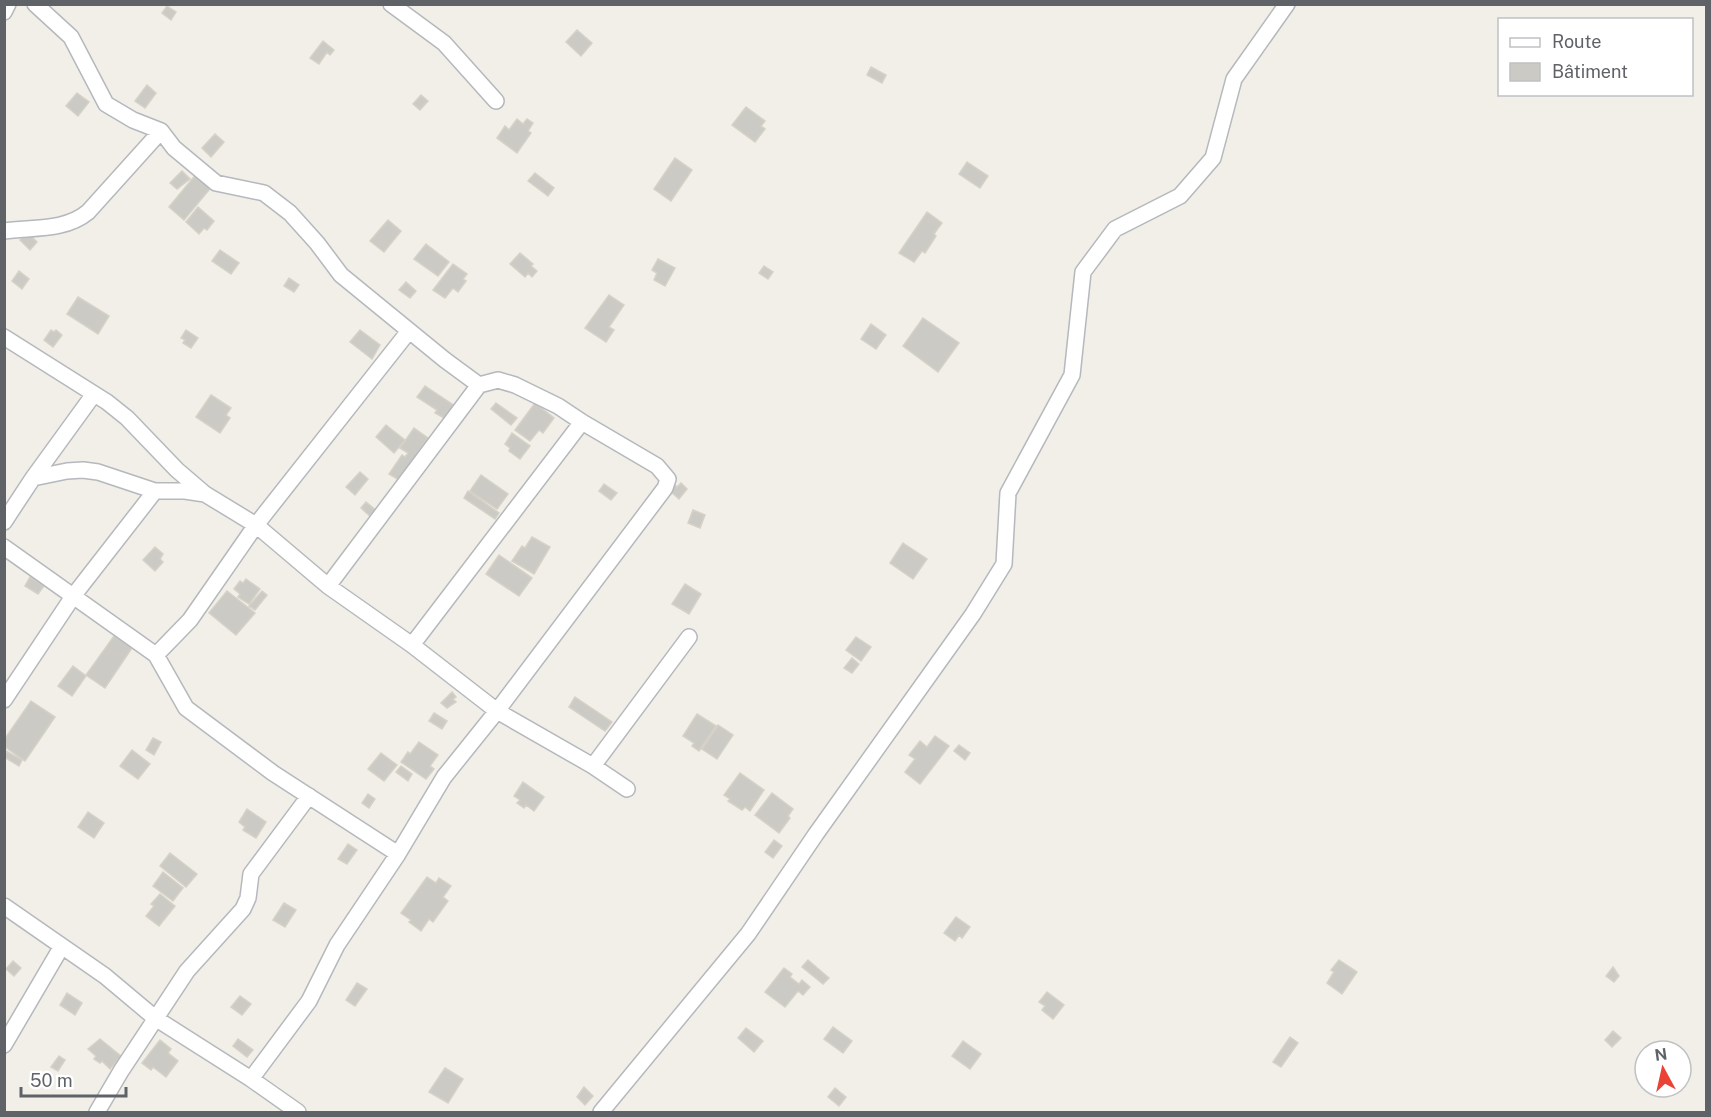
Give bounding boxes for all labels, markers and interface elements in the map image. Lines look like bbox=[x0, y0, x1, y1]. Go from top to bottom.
legend bbox=[1498, 18, 1693, 96]
text: Route bbox=[1552, 31, 1601, 52]
text: Bâtiment bbox=[1552, 61, 1628, 82]
north arrow bbox=[1633, 1039, 1693, 1099]
text: N bbox=[1653, 1044, 1669, 1065]
scale bar bbox=[21, 1060, 126, 1098]
text: 50 m bbox=[30, 1070, 73, 1091]

